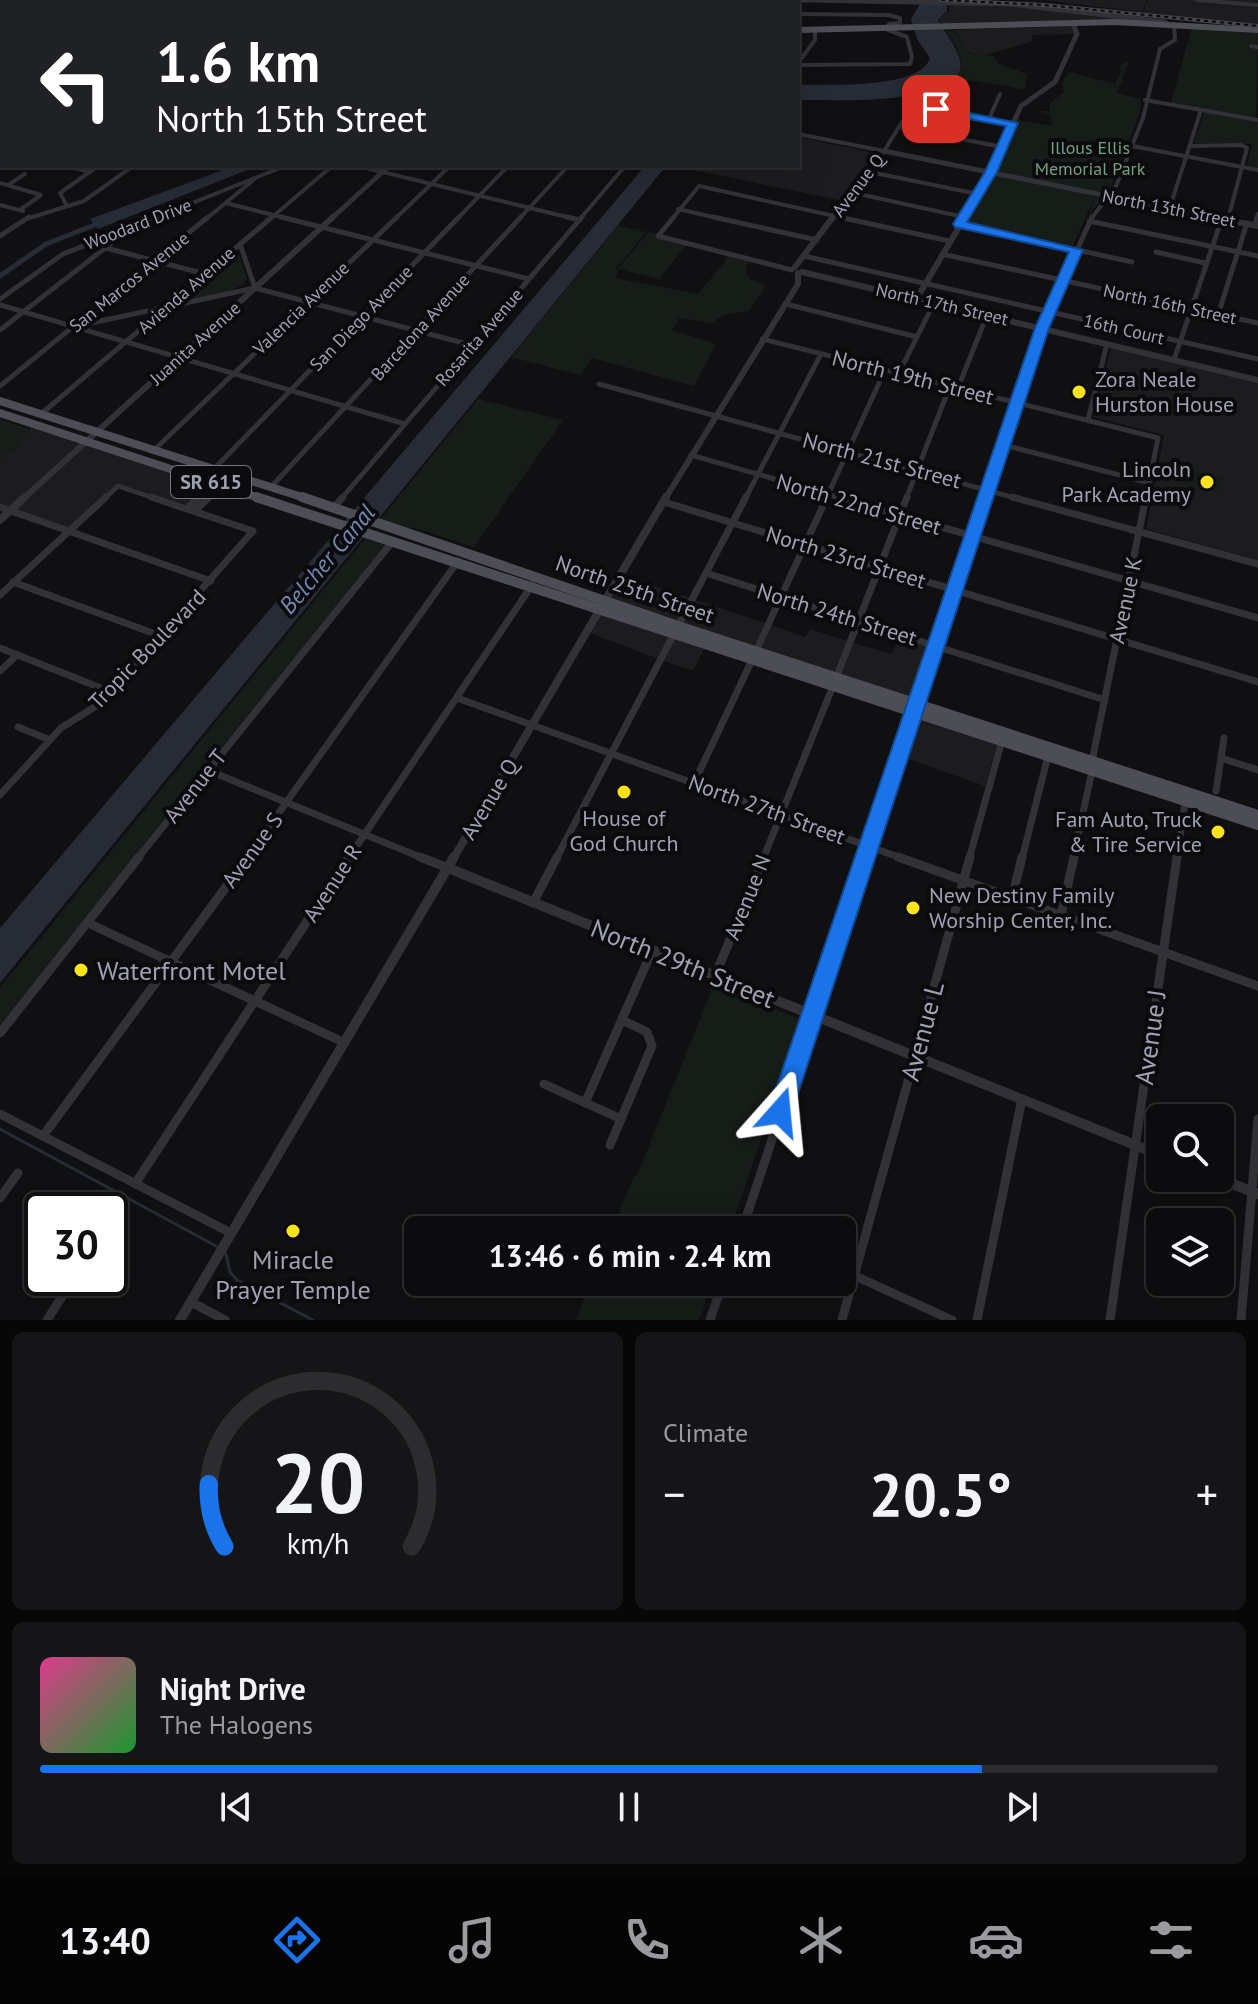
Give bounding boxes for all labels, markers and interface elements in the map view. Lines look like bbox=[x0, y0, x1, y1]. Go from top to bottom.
text: 1.6 km bbox=[156, 25, 320, 97]
icon: left bbox=[24, 32, 128, 136]
pin bbox=[902, 75, 970, 143]
icon: arrive bbox=[914, 87, 958, 131]
text: North 15th Street bbox=[156, 95, 427, 142]
park label: Illous Ellis Memorial Park bbox=[1035, 136, 1146, 180]
street label: Avenue Q bbox=[827, 148, 890, 221]
street label: North 13th Street bbox=[1100, 184, 1238, 232]
street label: Woodard Drive bbox=[81, 193, 195, 255]
street label: San Marcos Avenue bbox=[64, 227, 194, 337]
street label: Avienda Avenue bbox=[133, 241, 239, 339]
street label: Valencia Avenue bbox=[247, 256, 354, 360]
street label: San Diego Avenue bbox=[305, 260, 417, 376]
street label: Barcelona Avenue bbox=[366, 269, 474, 385]
street label: North 17th Street bbox=[874, 278, 1010, 330]
street label: North 16th Street bbox=[1101, 279, 1239, 329]
street label: Rosarita Avenue bbox=[430, 283, 528, 391]
street label: Juanita Avenue bbox=[144, 296, 245, 390]
street label: 16th Court bbox=[1081, 309, 1167, 349]
street label: North 19th Street bbox=[829, 343, 997, 411]
place label: Zora Neale Hurston House bbox=[1095, 365, 1234, 418]
marker: Zora Neale Hurston House bbox=[1070, 383, 1088, 401]
street label: North 21st Street bbox=[800, 425, 965, 495]
place label: Lincoln Park Academy bbox=[1061, 455, 1192, 508]
road number: SR 615 bbox=[171, 466, 251, 498]
street label: North 22nd Street bbox=[773, 467, 945, 541]
marker: Lincoln Park Academy bbox=[1198, 473, 1216, 491]
water label: Belcher Canal bbox=[272, 497, 382, 620]
street label: North 23rd Street bbox=[763, 519, 930, 595]
street label: North 25th Street bbox=[552, 549, 718, 629]
street label: Avenue K bbox=[1102, 554, 1148, 646]
street label: North 24th Street bbox=[754, 576, 921, 652]
street label: Tropic Boulevard bbox=[83, 583, 211, 715]
street label: Avenue T bbox=[157, 743, 233, 829]
street label: Avenue Q bbox=[454, 753, 525, 845]
street label: North 27th Street bbox=[685, 768, 850, 851]
marker: House of God Church bbox=[615, 783, 633, 801]
place label: House of God Church bbox=[570, 804, 678, 857]
place label: Fam Auto, Truck & Tire Service bbox=[1055, 805, 1202, 858]
street label: Avenue S bbox=[215, 807, 289, 893]
marker: Fam Auto, Truck & Tire Service bbox=[1209, 823, 1227, 841]
street label: Avenue R bbox=[296, 839, 368, 927]
street label: Avenue N bbox=[717, 850, 777, 944]
place label: New Destiny Family Worship Center, Inc. bbox=[929, 881, 1115, 934]
marker: New Destiny Family Worship Center, Inc. bbox=[904, 899, 922, 917]
street label: North 29th Street bbox=[586, 911, 780, 1015]
place label: Waterfront Motel bbox=[97, 954, 286, 987]
marker: Waterfront Motel bbox=[72, 961, 90, 979]
street label: Avenue L bbox=[893, 978, 951, 1084]
street label: Avenue J bbox=[1127, 987, 1173, 1087]
position arrow bbox=[738, 1070, 822, 1154]
map controls bbox=[1146, 1104, 1234, 1296]
button: search bbox=[1146, 1104, 1234, 1192]
speed limit sign: 30 bbox=[24, 1192, 128, 1296]
button: layers bbox=[1146, 1208, 1234, 1296]
marker: Miracle Prayer Temple bbox=[284, 1222, 302, 1240]
text: 13:46 · 6 min · 2.4 km bbox=[489, 1236, 771, 1275]
place label: Miracle Prayer Temple bbox=[215, 1243, 371, 1306]
text: Climate bbox=[663, 1416, 748, 1449]
text: 20 bbox=[270, 1428, 365, 1536]
text: 20.5° bbox=[869, 1455, 1012, 1533]
text: − bbox=[663, 1465, 685, 1522]
text: + bbox=[1196, 1465, 1218, 1522]
text: km/h bbox=[286, 1525, 349, 1562]
text: Night Drive bbox=[160, 1669, 306, 1708]
text: The Halogens bbox=[160, 1708, 313, 1741]
icon: previous bbox=[214, 1785, 258, 1829]
icon: pause bbox=[607, 1785, 651, 1829]
icon: next bbox=[1000, 1785, 1044, 1829]
icon: directions bbox=[269, 1912, 325, 1968]
icon: music bbox=[444, 1912, 500, 1968]
icon: phone bbox=[619, 1912, 675, 1968]
icon: climate bbox=[793, 1912, 849, 1968]
icon: car bbox=[968, 1912, 1024, 1968]
icon: filters bbox=[1143, 1912, 1199, 1968]
text: 13:40 bbox=[59, 1917, 151, 1964]

